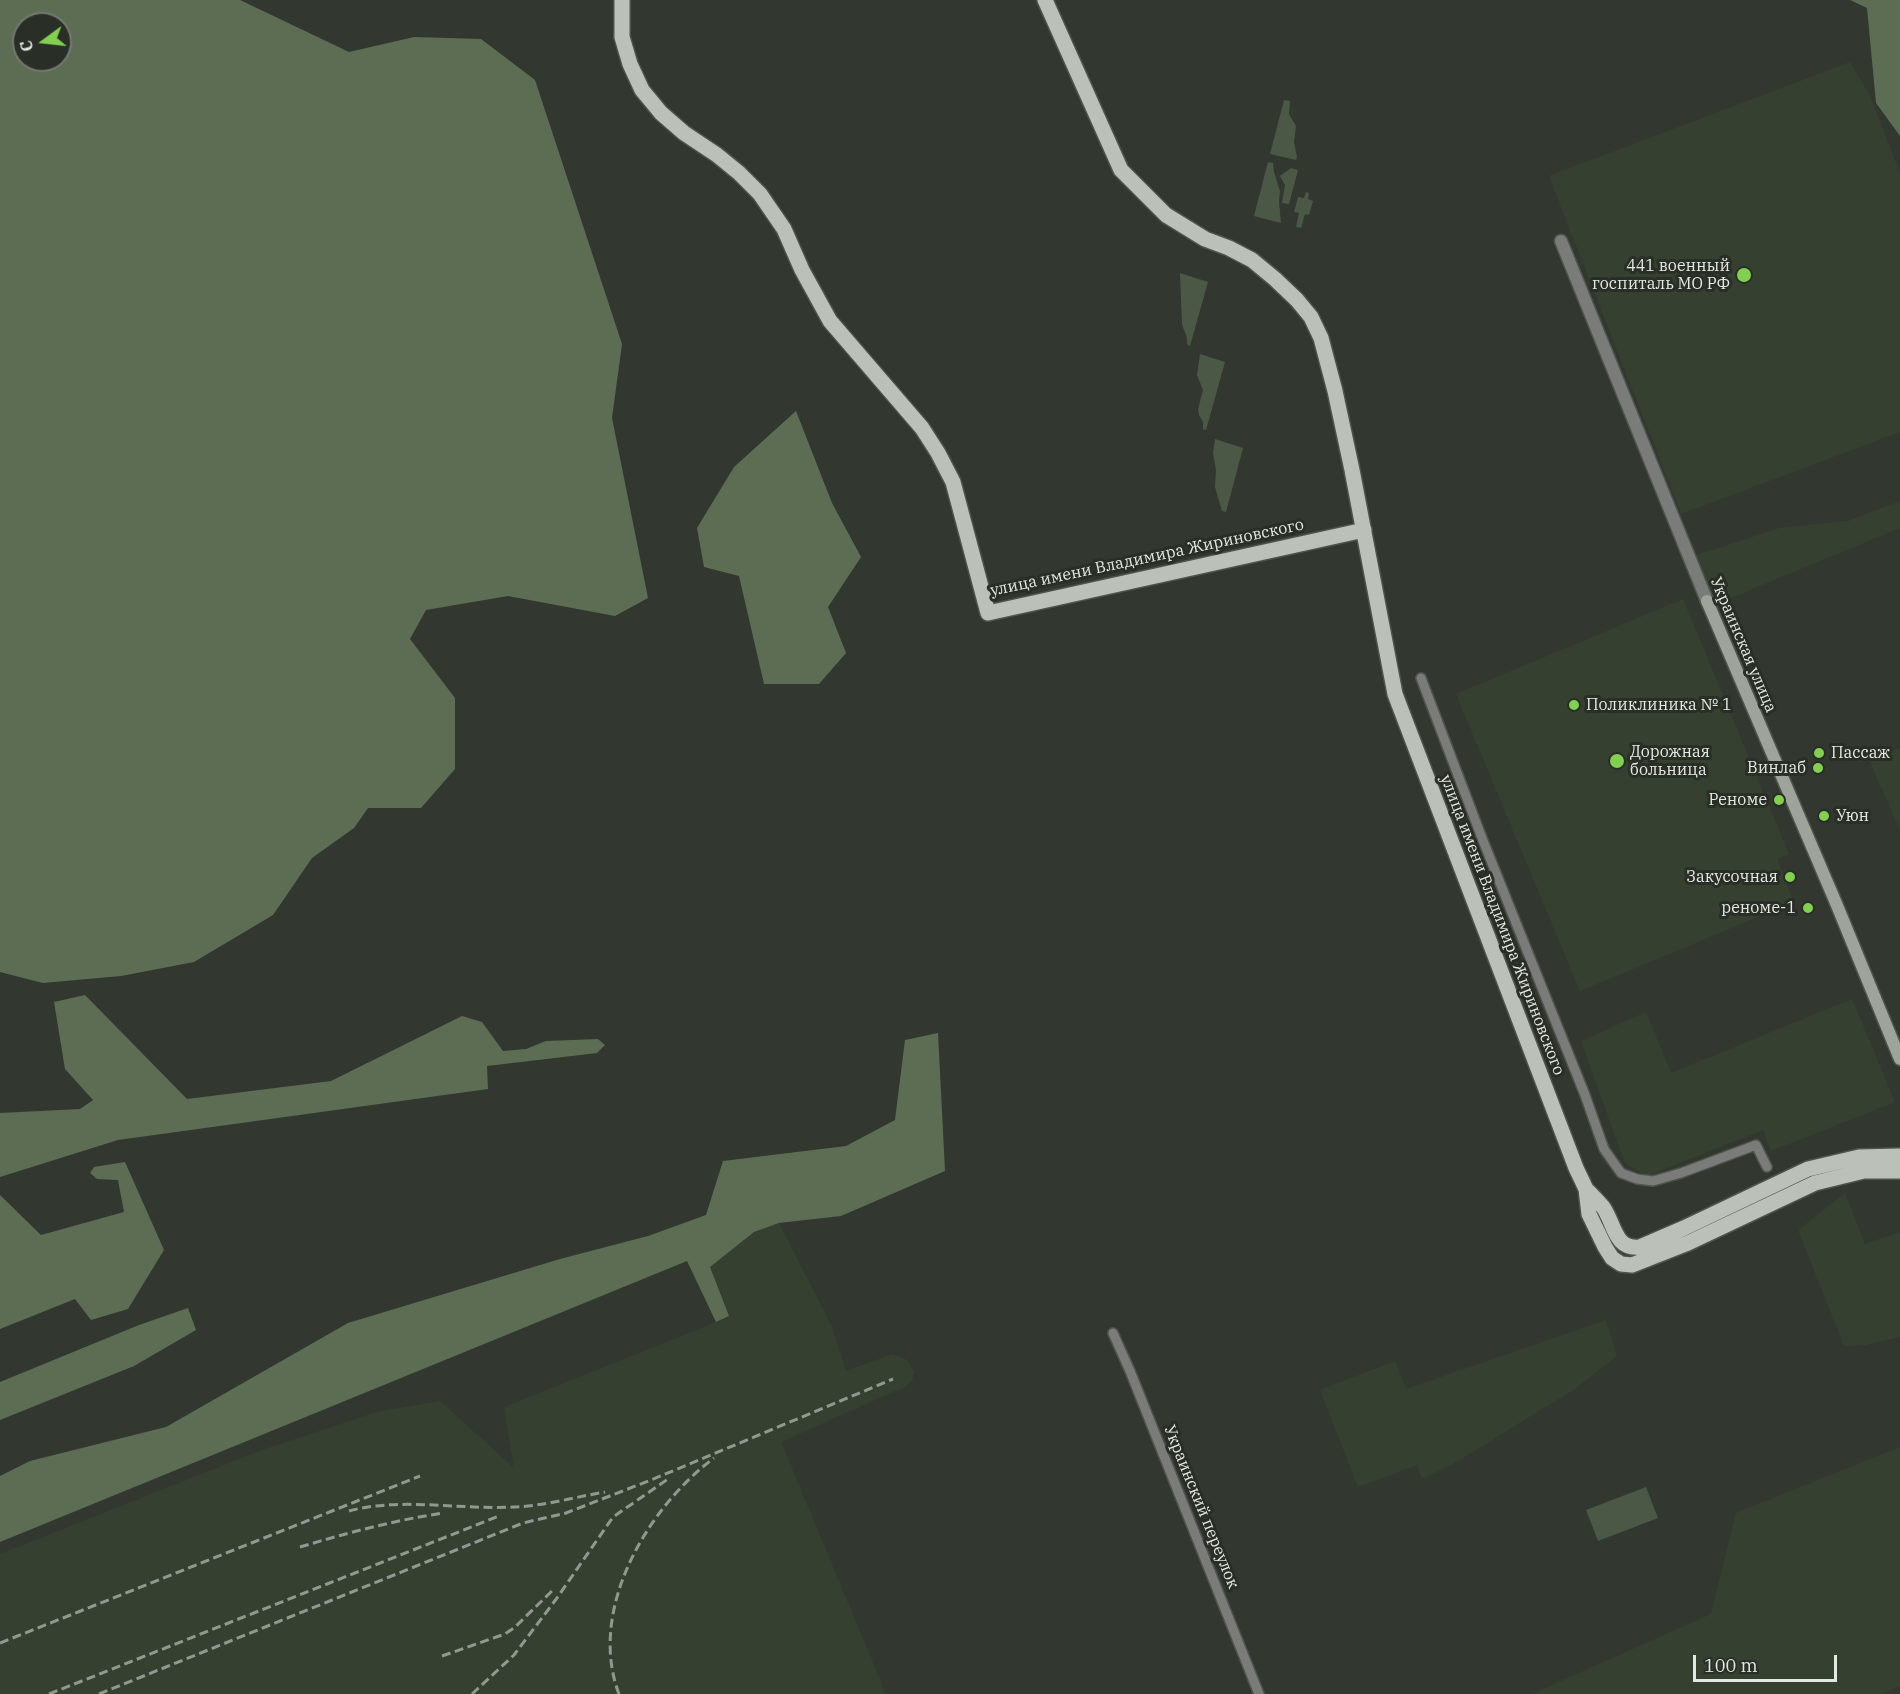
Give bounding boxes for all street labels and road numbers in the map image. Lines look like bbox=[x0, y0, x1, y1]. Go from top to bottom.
street label: улица имени Владимира Жириновского bbox=[988, 515, 1306, 601]
street label: Украинская улица bbox=[1706, 574, 1780, 716]
street label: улица имени Владимира Жириновского bbox=[1436, 772, 1568, 1078]
street label: Украинский переулок bbox=[1159, 1423, 1243, 1591]

